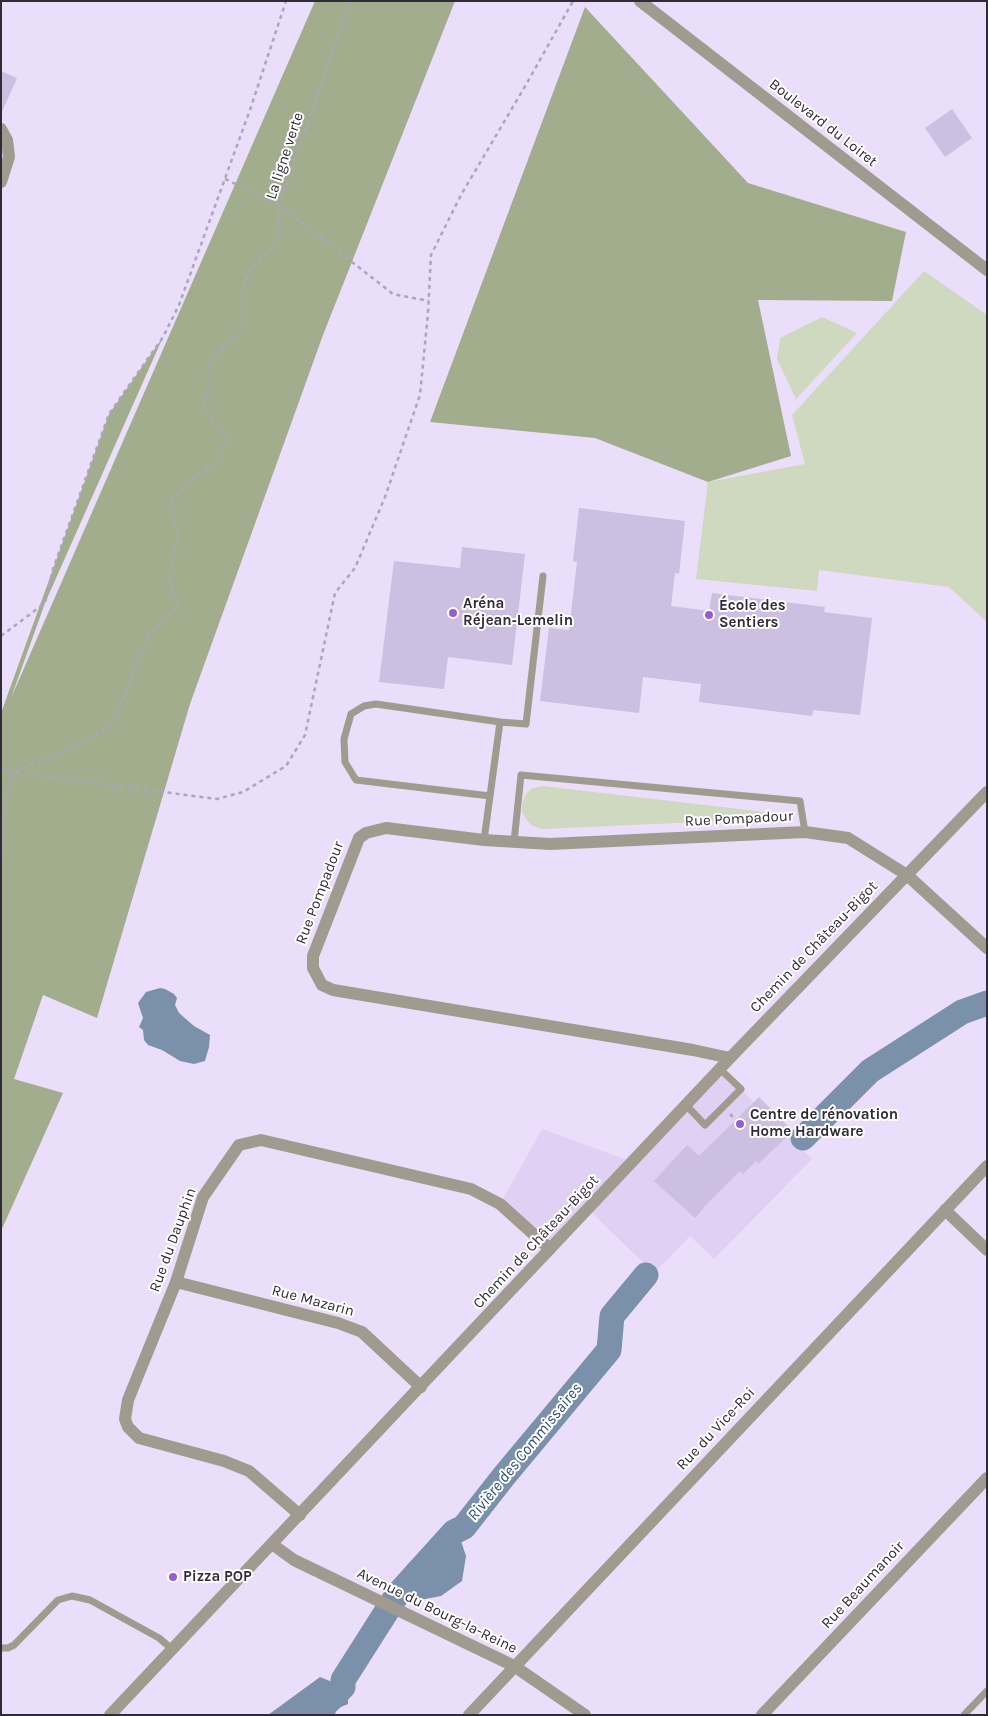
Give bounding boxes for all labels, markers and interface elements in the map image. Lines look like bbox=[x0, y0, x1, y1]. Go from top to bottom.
street label: Boulevard du Loiret bbox=[765, 75, 881, 171]
street label: La ligne verte bbox=[262, 110, 308, 202]
place label: Aréna Réjean‑Lemelin bbox=[463, 595, 573, 630]
place label: École des Sentiers bbox=[719, 597, 786, 632]
marker: Aréna Réjean‑Lemelin bbox=[447, 607, 459, 619]
marker: École des Sentiers bbox=[703, 609, 715, 621]
street label: Rue Pompadour bbox=[684, 807, 794, 831]
street label: Rue Pompadour bbox=[292, 839, 348, 947]
street label: Chemin de Château-Bigot bbox=[746, 878, 882, 1016]
place label: Centre de rénovation Home Hardware bbox=[750, 1106, 898, 1141]
marker: Centre de rénovation Home Hardware bbox=[734, 1118, 746, 1130]
street label: Chemin de Château-Bigot bbox=[469, 1172, 603, 1312]
street label: Rue du Dauphin bbox=[146, 1185, 200, 1295]
street label: Rue Mazarin bbox=[270, 1281, 356, 1321]
water label: Rivière des Commissaires bbox=[464, 1379, 586, 1525]
street label: Rue du Vice-Roi bbox=[673, 1384, 759, 1474]
street label: Rue Beaumanoir bbox=[818, 1537, 908, 1633]
street label: Avenue du Bourg-la-Reine bbox=[354, 1564, 520, 1658]
place label: Pizza POP bbox=[183, 1568, 252, 1586]
marker: Pizza POP bbox=[167, 1571, 179, 1583]

